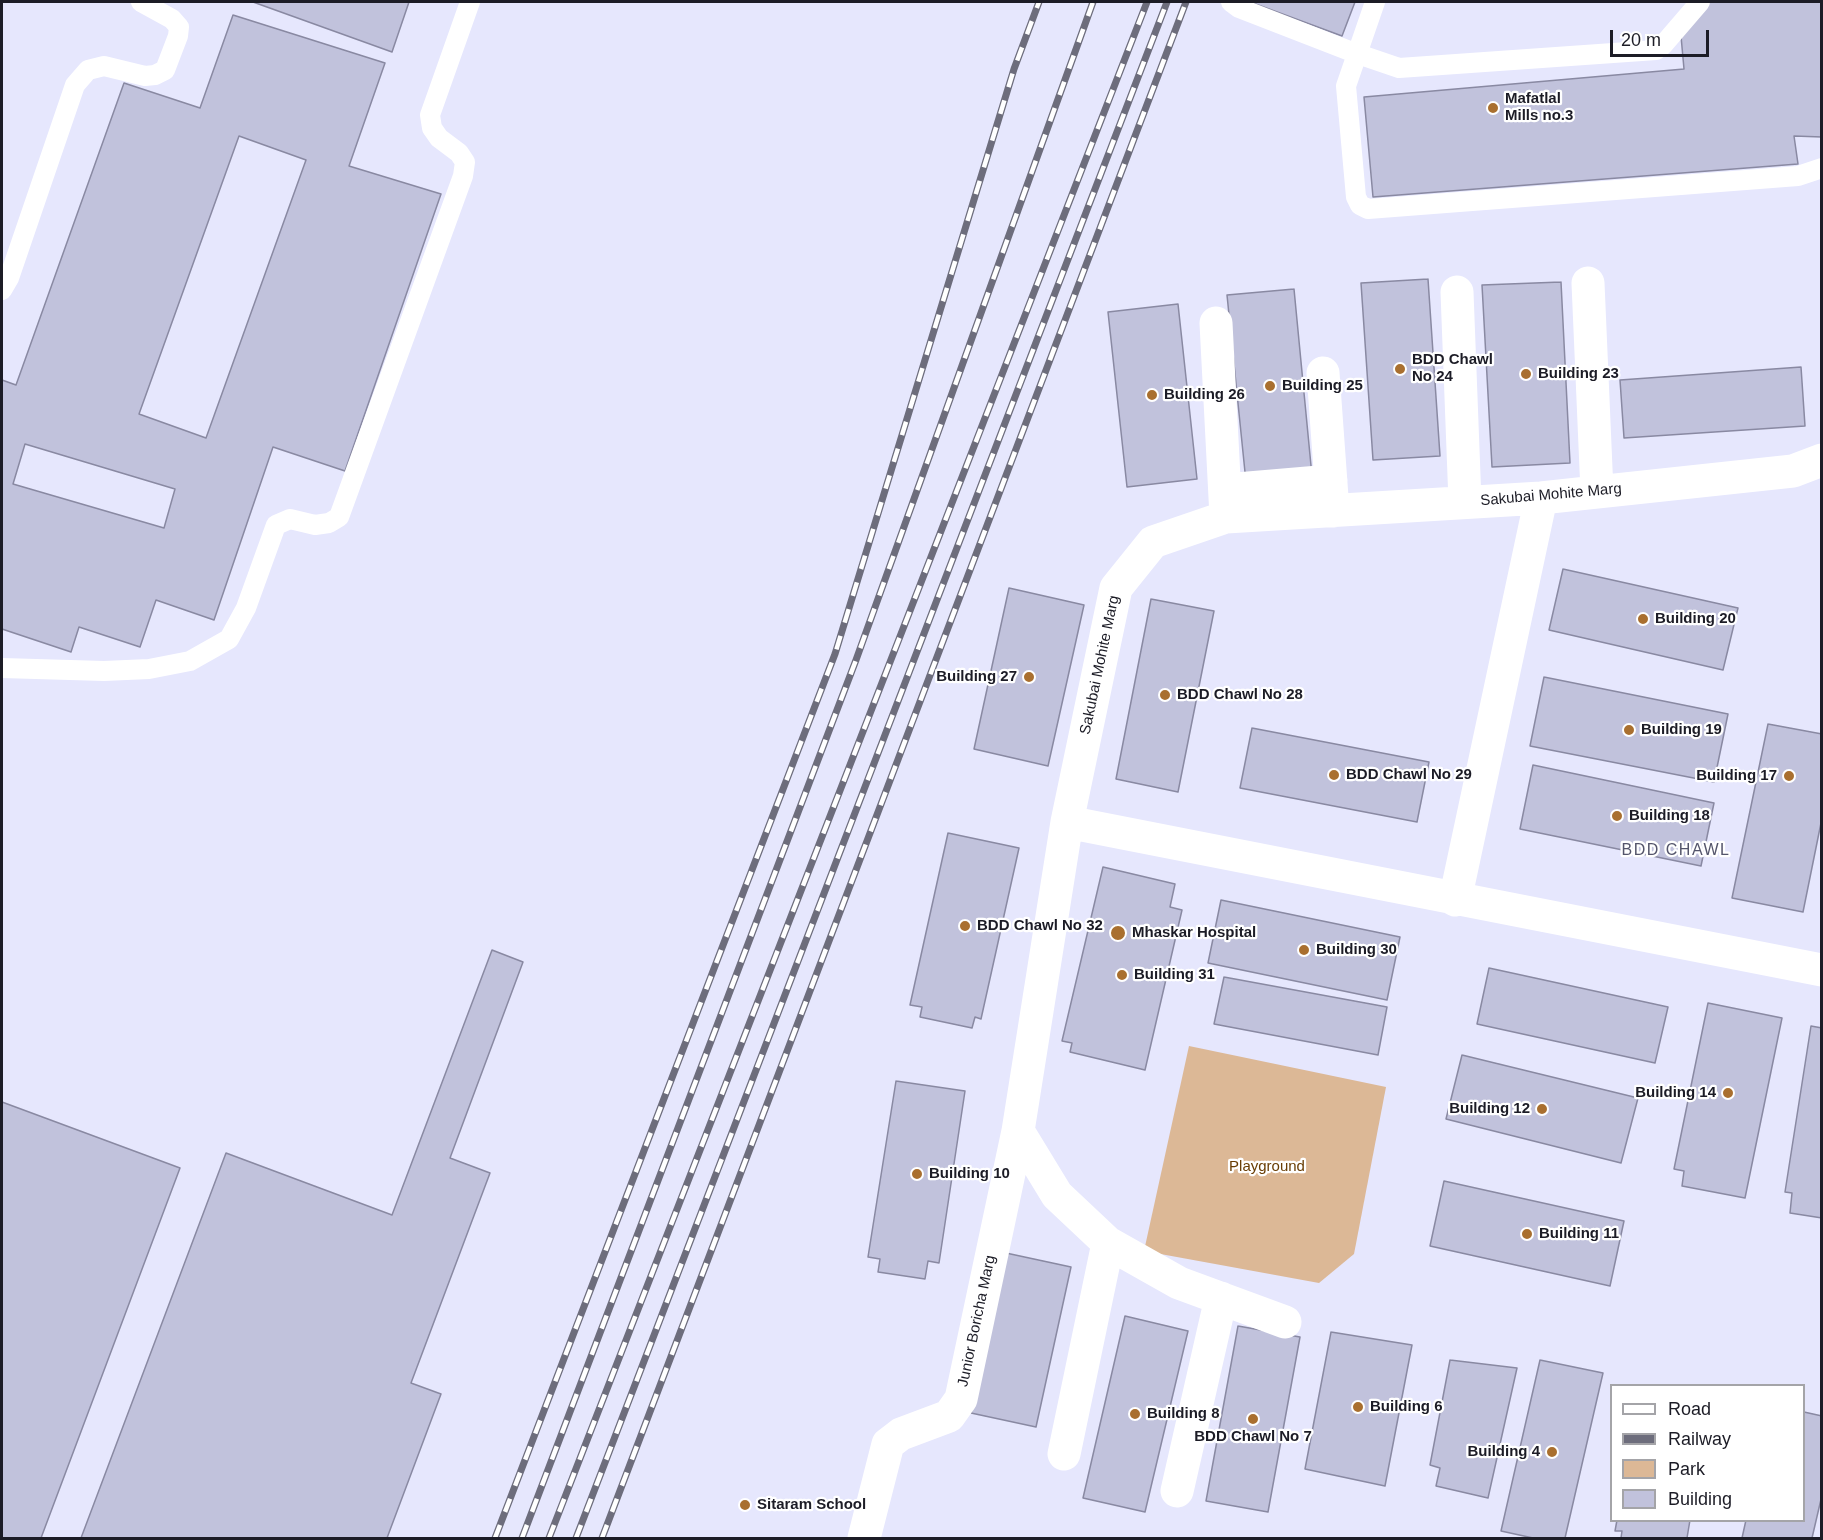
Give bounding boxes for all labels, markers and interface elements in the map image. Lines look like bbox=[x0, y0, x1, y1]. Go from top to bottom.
scale bar bbox=[1613, 18, 1712, 56]
text: 20 m bbox=[1621, 30, 1661, 50]
place label: Mafatlal Mills no.3 bbox=[1505, 90, 1573, 125]
marker: Mafatlal Mills no.3 bbox=[1486, 101, 1500, 115]
place label: BDD Chawl No 24 bbox=[1412, 351, 1493, 386]
marker: BDD Chawl No 24 bbox=[1393, 362, 1407, 376]
place label: Building 23 bbox=[1538, 365, 1619, 383]
marker: Building 23 bbox=[1519, 367, 1533, 381]
place label: Building 25 bbox=[1282, 377, 1363, 395]
marker: Building 25 bbox=[1263, 379, 1277, 393]
place label: Building 26 bbox=[1164, 386, 1245, 404]
marker: Building 26 bbox=[1145, 388, 1159, 402]
street label: Sakubai Mohite Marg bbox=[1480, 480, 1622, 510]
street label: Sakubai Mohite Marg bbox=[1076, 594, 1124, 736]
place label: Building 20 bbox=[1655, 610, 1736, 628]
marker: Building 20 bbox=[1636, 612, 1650, 626]
place label: Building 27 bbox=[936, 668, 1017, 686]
marker: Building 27 bbox=[1022, 670, 1036, 684]
place label: BDD Chawl No 28 bbox=[1177, 686, 1303, 704]
marker: BDD Chawl No 28 bbox=[1158, 688, 1172, 702]
place label: Building 19 bbox=[1641, 721, 1722, 739]
marker: Building 19 bbox=[1622, 723, 1636, 737]
place label: BDD Chawl No 29 bbox=[1346, 766, 1472, 784]
place label: Building 17 bbox=[1696, 767, 1777, 785]
marker: BDD Chawl No 29 bbox=[1327, 768, 1341, 782]
marker: Building 17 bbox=[1782, 769, 1796, 783]
place label: Building 18 bbox=[1629, 807, 1710, 825]
marker: Building 18 bbox=[1610, 809, 1624, 823]
district label: BDD CHAWL bbox=[1622, 841, 1730, 861]
place label: BDD Chawl No 32 bbox=[977, 917, 1103, 935]
marker: BDD Chawl No 32 bbox=[958, 919, 972, 933]
marker: Mhaskar Hospital bbox=[1109, 924, 1127, 942]
place label: Mhaskar Hospital bbox=[1132, 924, 1256, 942]
place label: Building 30 bbox=[1316, 941, 1397, 959]
marker: Building 30 bbox=[1297, 943, 1311, 957]
place label: Building 31 bbox=[1134, 966, 1215, 984]
marker: Building 31 bbox=[1115, 968, 1129, 982]
place label: Building 14 bbox=[1635, 1084, 1716, 1102]
marker: Building 14 bbox=[1721, 1086, 1735, 1100]
place label: Building 12 bbox=[1449, 1100, 1530, 1118]
marker: Building 12 bbox=[1535, 1102, 1549, 1116]
park label: Playground bbox=[1229, 1158, 1305, 1176]
place label: Building 10 bbox=[929, 1165, 1010, 1183]
marker: Building 10 bbox=[910, 1167, 924, 1181]
place label: Building 11 bbox=[1539, 1225, 1619, 1243]
marker: Building 11 bbox=[1520, 1227, 1534, 1241]
street label: Junior Boricha Marg bbox=[954, 1253, 1000, 1389]
legend bbox=[1610, 1384, 1805, 1522]
place label: Building 6 bbox=[1370, 1398, 1442, 1416]
text: Road bbox=[1668, 1399, 1711, 1419]
marker: Building 6 bbox=[1351, 1400, 1365, 1414]
place label: Building 8 bbox=[1147, 1405, 1219, 1423]
marker: Building 8 bbox=[1128, 1407, 1142, 1421]
marker: BDD Chawl No 7 bbox=[1246, 1412, 1260, 1426]
place label: BDD Chawl No 7 bbox=[1194, 1428, 1312, 1446]
text: Railway bbox=[1668, 1429, 1731, 1449]
place label: Building 4 bbox=[1468, 1443, 1540, 1461]
marker: Building 4 bbox=[1545, 1445, 1559, 1459]
text: Park bbox=[1668, 1459, 1705, 1479]
text: Building bbox=[1668, 1489, 1732, 1509]
place label: Sitaram School bbox=[757, 1496, 866, 1514]
marker: Sitaram School bbox=[738, 1498, 752, 1512]

